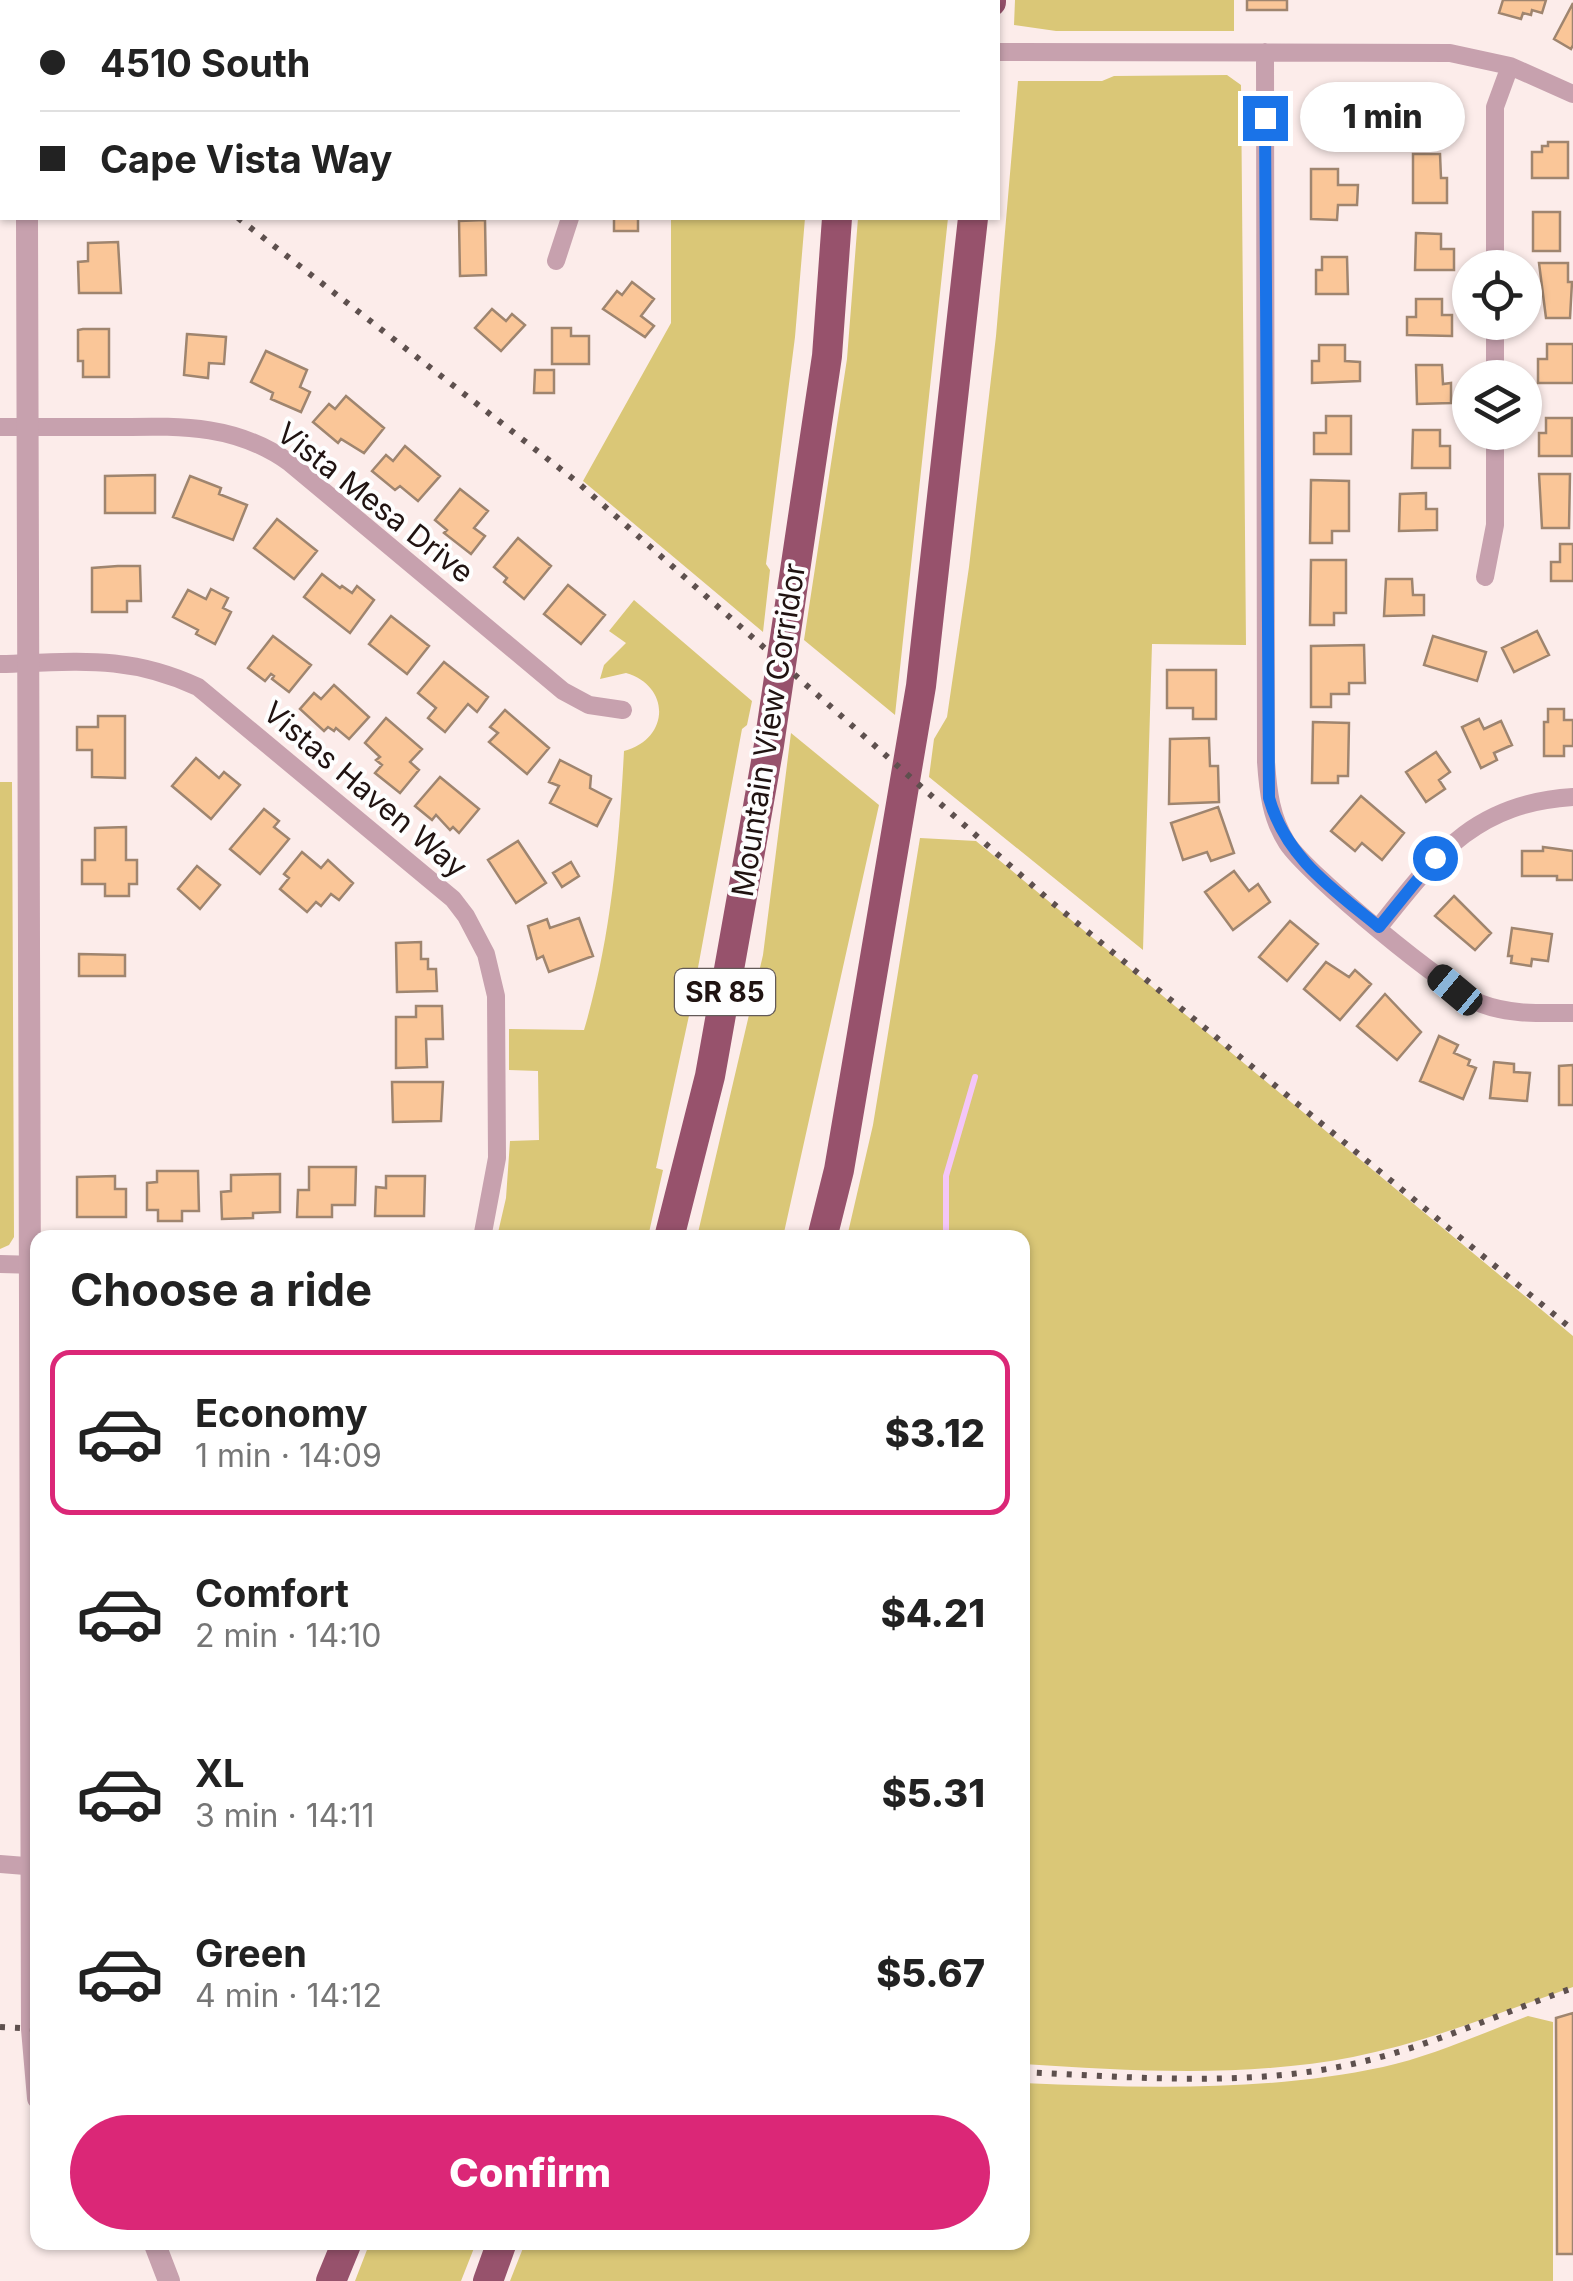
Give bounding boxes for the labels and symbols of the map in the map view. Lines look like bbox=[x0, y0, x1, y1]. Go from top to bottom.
callout: 1 min bbox=[1300, 83, 1465, 153]
route end bbox=[1243, 96, 1288, 141]
street label: Vista Mesa Drive bbox=[270, 414, 481, 590]
street label: Mountain View Corridor bbox=[724, 561, 812, 899]
street label: Vistas Haven Way bbox=[256, 694, 475, 885]
route start bbox=[1413, 836, 1458, 881]
car bbox=[1422, 959, 1488, 1021]
road number: SR 85 bbox=[675, 969, 775, 1015]

